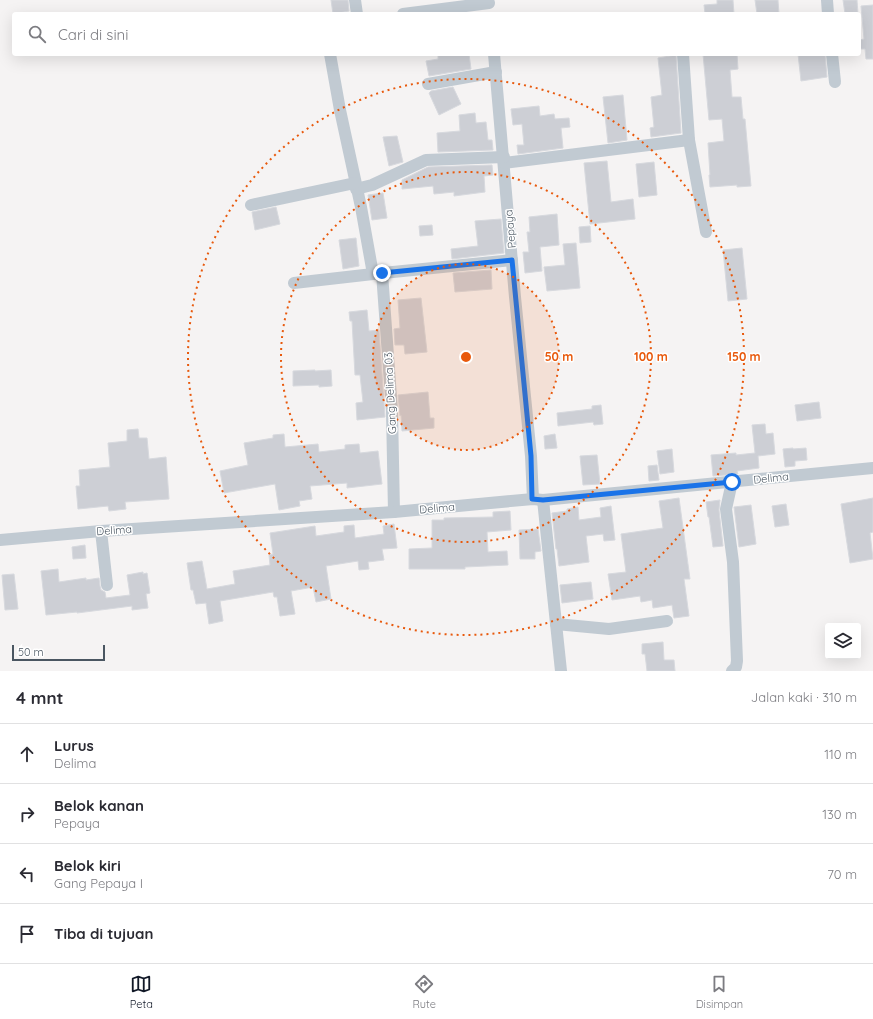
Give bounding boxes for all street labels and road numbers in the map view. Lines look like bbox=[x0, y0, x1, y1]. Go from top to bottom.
street label: Pepaya bbox=[501, 209, 519, 249]
street label: Gang Delima 03 bbox=[381, 352, 399, 434]
street label: Delima bbox=[752, 469, 790, 487]
street label: Delima bbox=[419, 499, 455, 517]
street label: Delima bbox=[96, 522, 132, 538]

